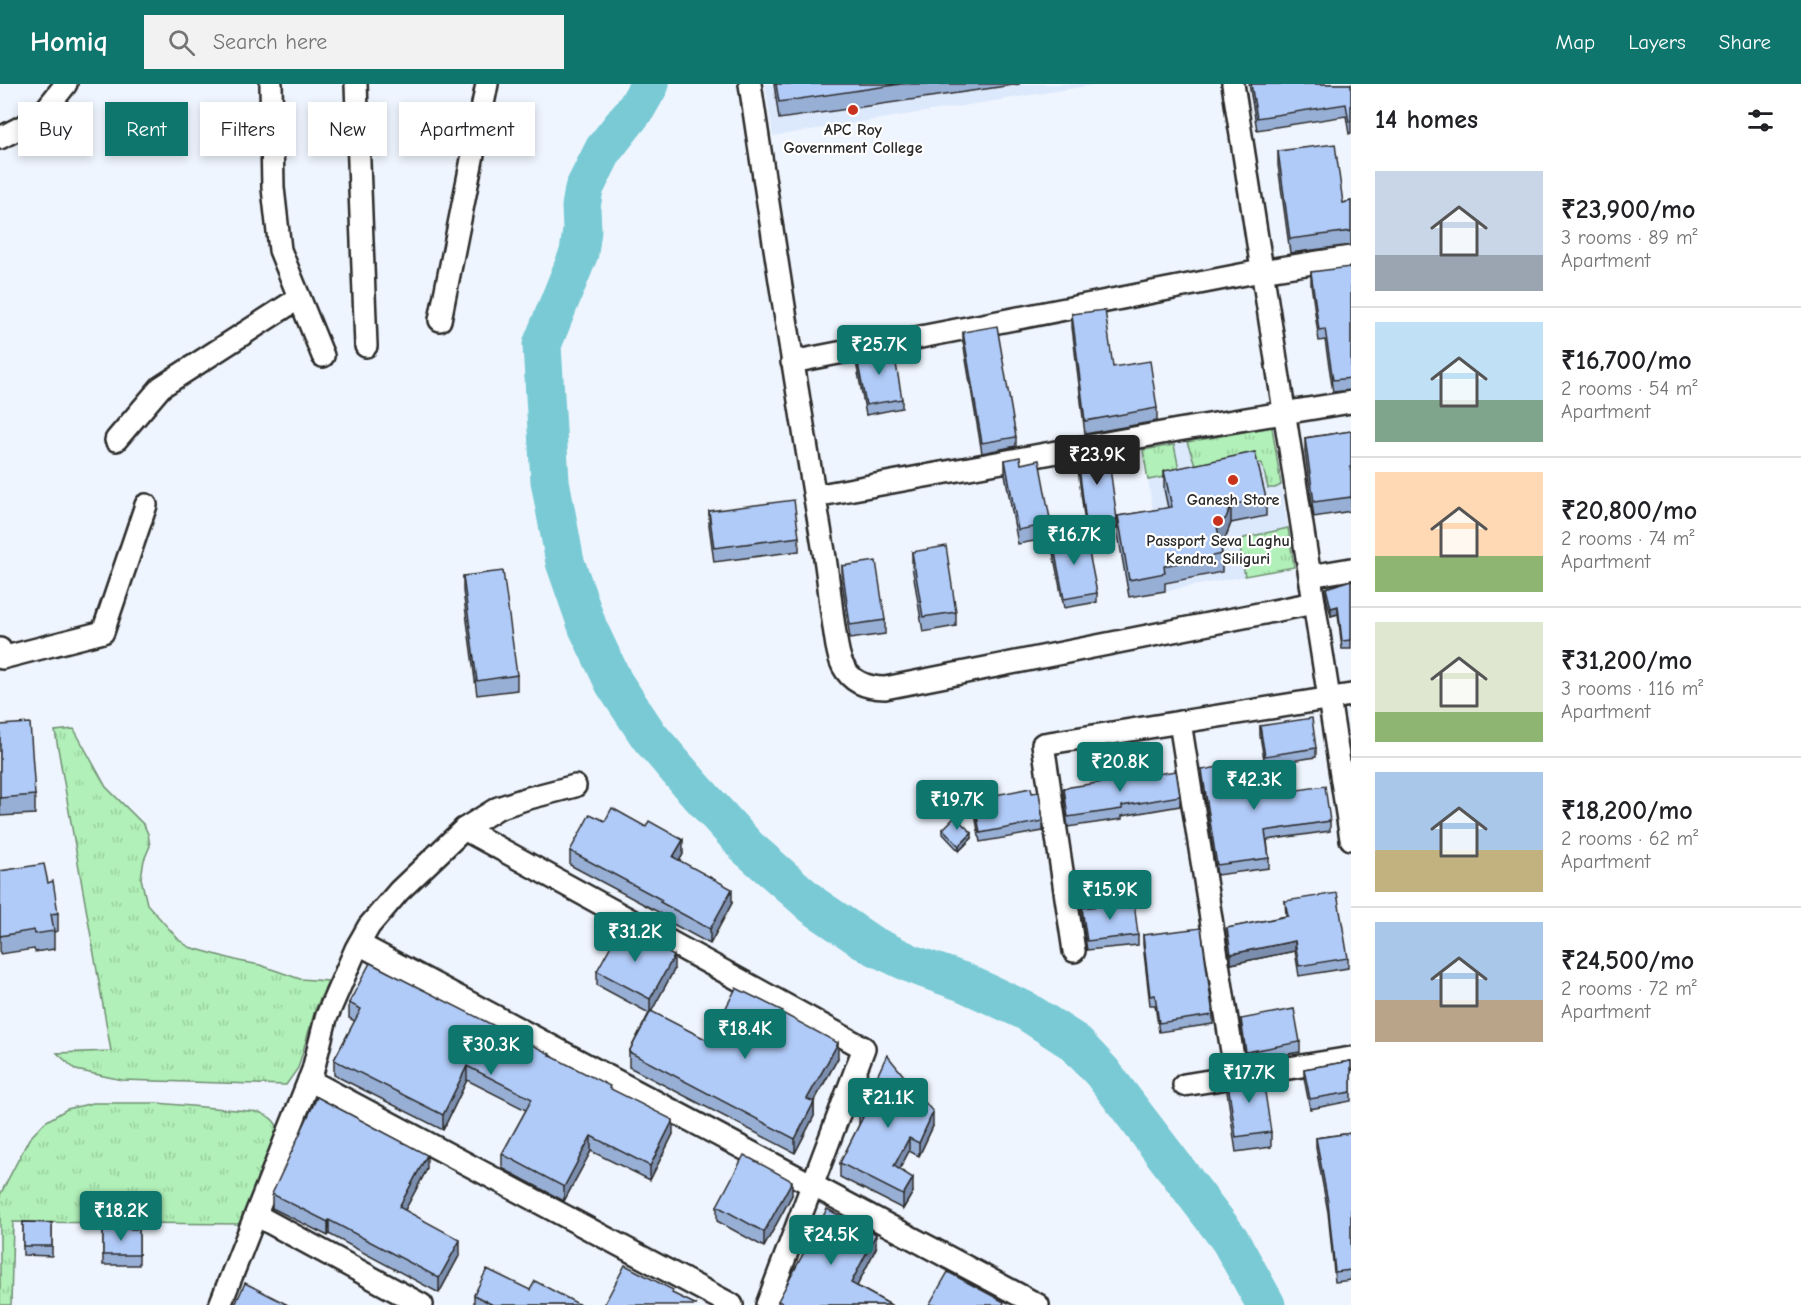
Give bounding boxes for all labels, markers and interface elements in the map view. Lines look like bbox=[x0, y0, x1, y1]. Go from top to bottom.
search box bbox=[144, 15, 564, 69]
text: Homiq bbox=[30, 26, 108, 58]
icon: search bbox=[165, 26, 198, 59]
text: Search here bbox=[213, 29, 327, 55]
text: Map bbox=[1556, 30, 1595, 54]
text: Layers bbox=[1628, 30, 1686, 54]
text: Share bbox=[1719, 30, 1771, 54]
chip: Buy bbox=[18, 102, 93, 156]
chip: Rent bbox=[105, 102, 188, 156]
chip: Filters bbox=[200, 102, 296, 156]
chip: New bbox=[308, 102, 387, 156]
chip: Apartment bbox=[399, 102, 535, 156]
marker: APC Roy Government College bbox=[846, 103, 860, 117]
icon: filters bbox=[1744, 104, 1777, 137]
text: 14 homes bbox=[1375, 105, 1478, 135]
place label: APC Roy Government College bbox=[783, 121, 923, 157]
icon: home bbox=[1423, 195, 1495, 267]
text: ₹23,900/mo bbox=[1561, 195, 1695, 225]
text: 3 rooms · 89 m² bbox=[1561, 226, 1697, 249]
text: Apartment bbox=[1561, 249, 1651, 272]
pin: ₹25.7K bbox=[830, 325, 928, 376]
text: ₹25.7K bbox=[851, 333, 907, 356]
icon: home bbox=[1423, 346, 1495, 418]
text: ₹16,700/mo bbox=[1561, 346, 1692, 376]
text: 2 rooms · 54 m² bbox=[1561, 377, 1697, 400]
text: Apartment bbox=[1561, 400, 1651, 423]
pin: ₹23.9K bbox=[1048, 435, 1146, 486]
text: ₹23.9K bbox=[1069, 443, 1125, 466]
marker: Ganesh Store bbox=[1226, 473, 1240, 487]
place label: Ganesh Store bbox=[1187, 491, 1279, 509]
icon: home bbox=[1423, 496, 1495, 568]
text: ₹20,800/mo bbox=[1561, 496, 1697, 526]
marker: Passport Seva Laghu Kendra, Siliguri bbox=[1211, 514, 1225, 528]
pin: ₹16.7K bbox=[1025, 515, 1123, 566]
text: ₹16.7K bbox=[1047, 523, 1101, 546]
text: 2 rooms · 74 m² bbox=[1561, 527, 1694, 550]
place label: Passport Seva Laghu Kendra, Siliguri bbox=[1146, 532, 1290, 568]
text: Apartment bbox=[1561, 550, 1651, 573]
icon: home bbox=[1423, 646, 1495, 718]
text: ₹31,200/mo bbox=[1561, 646, 1692, 676]
text: 3 rooms · 116 m² bbox=[1561, 677, 1703, 700]
text: Apartment bbox=[1561, 700, 1651, 723]
pin: ₹20.8K bbox=[1071, 742, 1169, 793]
text: ₹20.8K bbox=[1091, 750, 1149, 773]
pin: ₹42.3K bbox=[1205, 760, 1303, 811]
text: ₹42.3K bbox=[1226, 768, 1282, 791]
pin: ₹19.7K bbox=[908, 780, 1006, 831]
text: ₹19.7K bbox=[930, 788, 984, 811]
icon: home bbox=[1423, 796, 1495, 868]
text: ₹18,200/mo bbox=[1561, 796, 1693, 826]
text: 2 rooms · 62 m² bbox=[1561, 827, 1698, 850]
text: Apartment bbox=[1561, 850, 1651, 873]
pin: ₹15.9K bbox=[1061, 870, 1159, 921]
text: ₹15.9K bbox=[1082, 878, 1138, 901]
pin: ₹31.2K bbox=[586, 912, 684, 963]
text: ₹31.2K bbox=[608, 920, 662, 943]
icon: home bbox=[1423, 946, 1495, 1018]
text: ₹24,500/mo bbox=[1561, 946, 1694, 976]
text: 2 rooms · 72 m² bbox=[1561, 977, 1697, 1000]
text: Apartment bbox=[1561, 1000, 1651, 1023]
pin: ₹18.4K bbox=[696, 1009, 794, 1060]
text: ₹18.4K bbox=[718, 1017, 772, 1040]
pin: ₹30.3K bbox=[442, 1025, 540, 1076]
text: ₹30.3K bbox=[462, 1033, 520, 1056]
pin: ₹17.7K bbox=[1200, 1053, 1298, 1104]
text: ₹17.7K bbox=[1223, 1061, 1275, 1084]
pin: ₹21.1K bbox=[839, 1078, 937, 1129]
text: ₹21.1K bbox=[862, 1086, 914, 1109]
pin: ₹18.2K bbox=[72, 1191, 170, 1242]
text: ₹18.2K bbox=[94, 1199, 148, 1222]
pin: ₹24.5K bbox=[782, 1215, 880, 1266]
text: ₹24.5K bbox=[803, 1223, 859, 1246]

